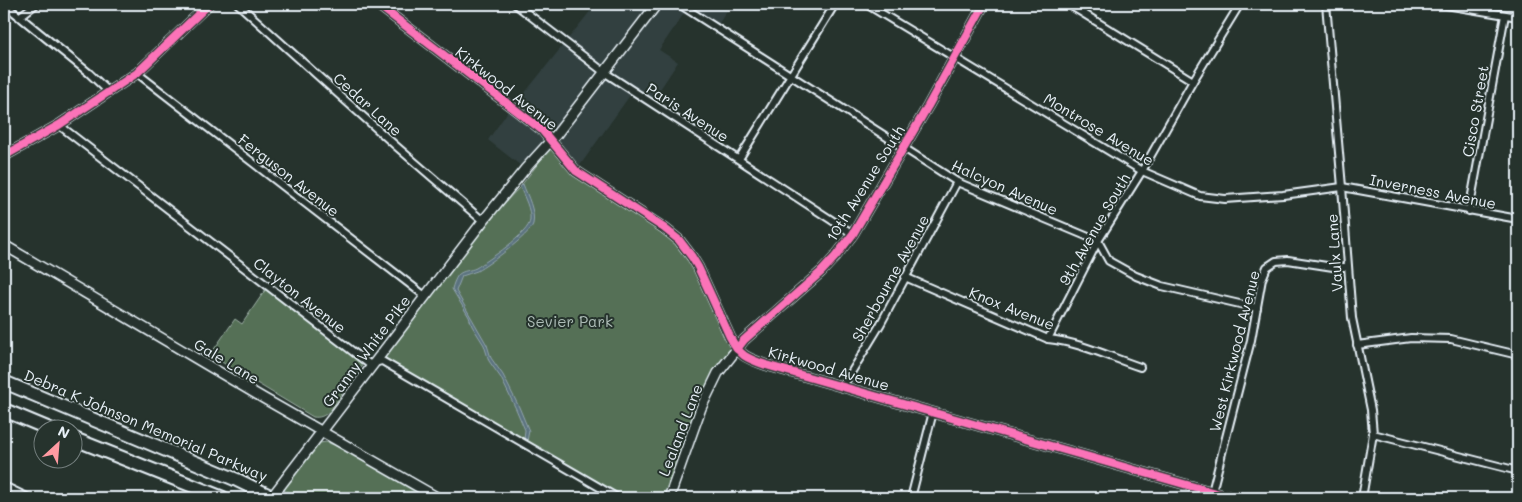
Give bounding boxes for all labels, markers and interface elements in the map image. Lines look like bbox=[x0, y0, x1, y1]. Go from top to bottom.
street label: Kirkwood Avenue bbox=[452, 42, 562, 134]
street label: Cisco Street bbox=[1457, 64, 1493, 158]
street label: Cedar Lane bbox=[329, 68, 407, 140]
street label: Paris Avenue bbox=[643, 78, 733, 146]
street label: Montrose Avenue bbox=[1040, 88, 1158, 170]
street label: 10th Avenue South bbox=[821, 121, 909, 245]
street label: Ferguson Avenue bbox=[234, 129, 344, 221]
street label: Halcyon Avenue bbox=[949, 155, 1061, 219]
street label: 9th Avenue South bbox=[1054, 169, 1134, 289]
street label: Inverness Avenue bbox=[1368, 169, 1498, 213]
street label: Sherbourne Avenue bbox=[847, 211, 933, 345]
street label: Vaulx Lane bbox=[1321, 213, 1347, 293]
street label: Clayton Avenue bbox=[250, 253, 350, 337]
street label: West Kirkwood Avenue bbox=[1204, 268, 1264, 434]
street label: Knox Avenue bbox=[966, 282, 1058, 334]
street label: Granny White Pike bbox=[317, 291, 415, 411]
park label: Sevier Park bbox=[527, 311, 613, 331]
street label: Gale Lane bbox=[191, 334, 263, 388]
street label: Kirkwood Avenue bbox=[766, 341, 892, 395]
street label: Debra K Johnson Memorial Parkway bbox=[21, 364, 271, 486]
street label: Lealand Lane bbox=[653, 381, 707, 479]
north arrow bbox=[32, 420, 82, 470]
text: N bbox=[55, 421, 73, 443]

